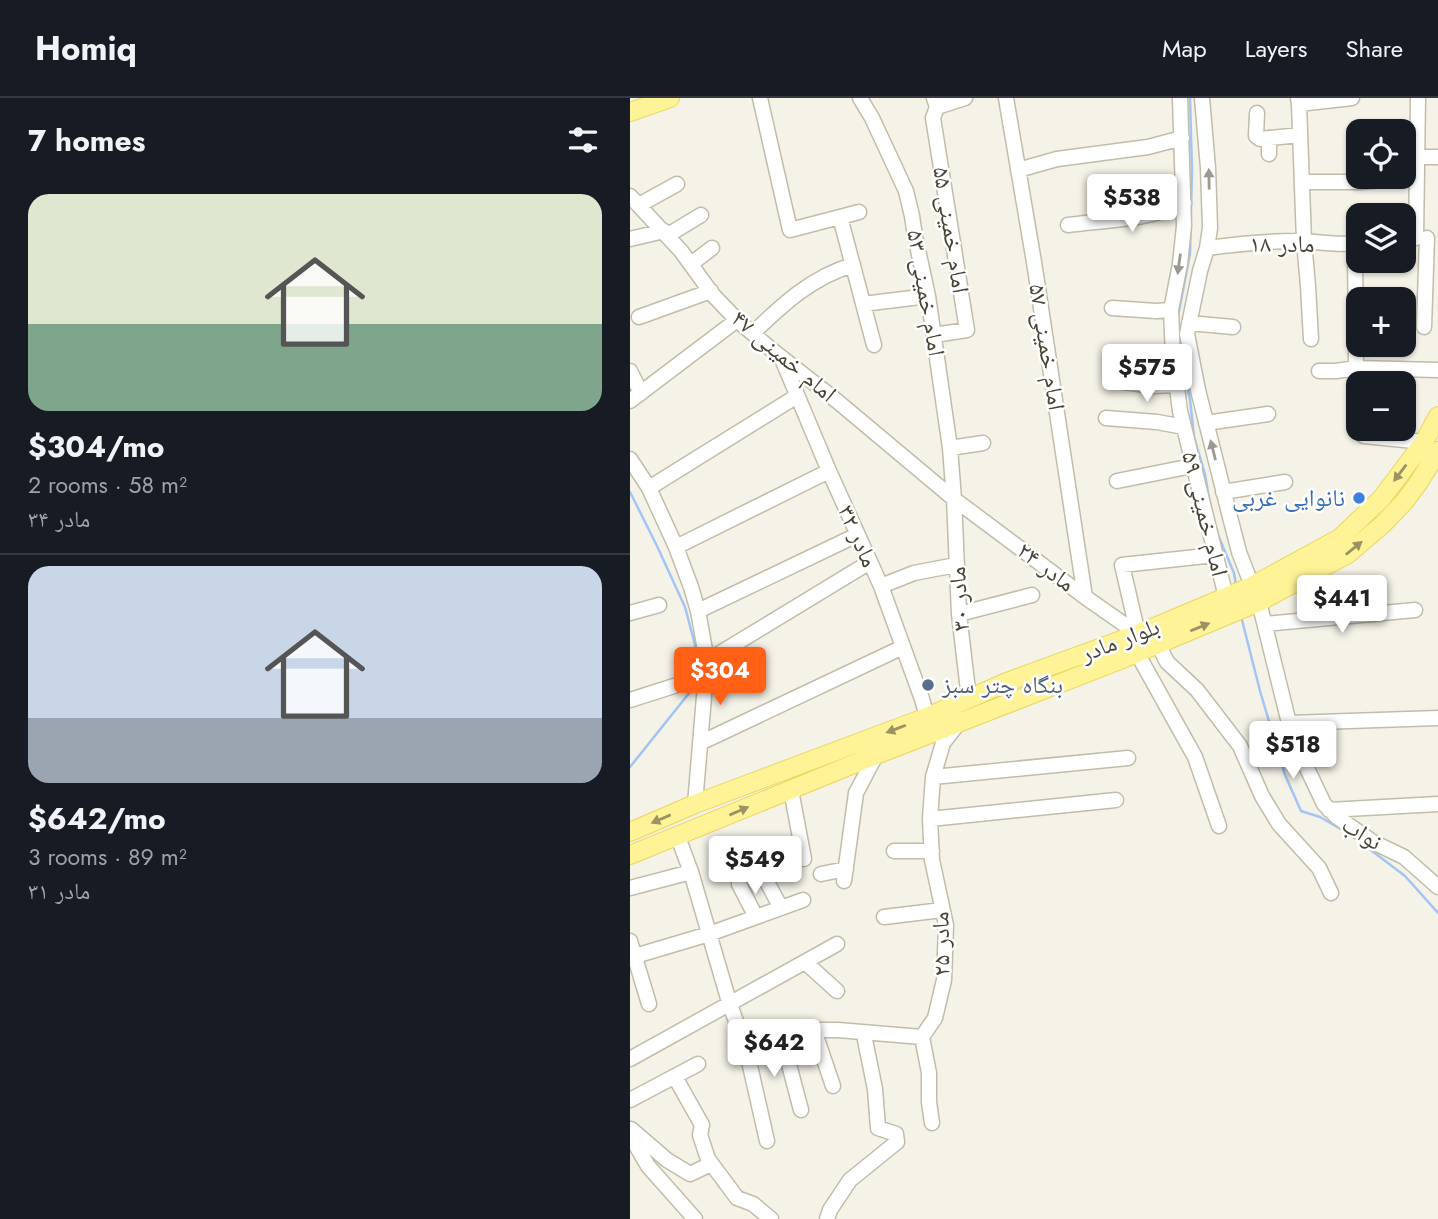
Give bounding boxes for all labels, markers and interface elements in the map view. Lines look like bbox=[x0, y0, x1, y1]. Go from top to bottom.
text: Homiq bbox=[35, 25, 137, 72]
text: Map bbox=[1162, 31, 1207, 66]
text: Layers bbox=[1245, 31, 1307, 66]
text: Share bbox=[1345, 31, 1403, 66]
text: 7 homes bbox=[28, 119, 145, 162]
map controls bbox=[1346, 119, 1416, 441]
button: locate bbox=[1346, 119, 1416, 189]
icon: filters bbox=[564, 121, 602, 159]
street label: امام خمینی ۵۵ bbox=[924, 164, 979, 296]
one-way arrow bbox=[1203, 168, 1214, 190]
pin: $538 bbox=[1091, 174, 1173, 234]
text: $538 bbox=[1103, 180, 1161, 214]
button: layers bbox=[1346, 203, 1416, 273]
street label: مادر ۱۸ bbox=[1250, 226, 1314, 261]
street label: امام خمینی ۵۳ bbox=[898, 227, 955, 359]
icon: home bbox=[252, 239, 378, 365]
one-way arrow bbox=[1173, 253, 1184, 275]
street label: امام خمینی ۵۷ bbox=[1020, 281, 1075, 413]
button: + bbox=[1346, 287, 1416, 357]
street label: امام خمینی ۴۷ bbox=[724, 301, 845, 410]
pin: $575 bbox=[1106, 344, 1188, 404]
text: $575 bbox=[1118, 350, 1176, 384]
button: − bbox=[1346, 371, 1416, 441]
text: $304/mo bbox=[28, 425, 165, 468]
one-way arrow bbox=[1207, 439, 1218, 461]
street label: امام خمینی ۵۹ bbox=[1173, 448, 1238, 580]
one-way arrow bbox=[1394, 464, 1408, 482]
text: 2 rooms · 58 m² bbox=[28, 468, 187, 502]
place label: نانوایی غربی bbox=[1232, 480, 1345, 515]
marker: نانوایی غربی bbox=[1351, 490, 1367, 506]
street label: مادر ۳۲ bbox=[829, 499, 888, 573]
text: مادر ۳۴ bbox=[28, 502, 90, 536]
street label: مادر ۲۴ bbox=[1010, 533, 1083, 600]
one-way arrow bbox=[1345, 541, 1363, 556]
street label: مادر ۳۰ bbox=[939, 565, 978, 633]
pin: $441 bbox=[1301, 575, 1383, 635]
text: $441 bbox=[1313, 581, 1371, 615]
street label: بلوار مادر bbox=[1074, 608, 1164, 671]
icon: home bbox=[252, 611, 378, 737]
one-way arrow bbox=[1190, 621, 1211, 632]
pin: $304 bbox=[679, 648, 761, 707]
text: $304 bbox=[690, 653, 750, 687]
place label: بنگاه چتر سبز bbox=[941, 667, 1063, 702]
marker: بنگاه چتر سبز bbox=[920, 677, 936, 693]
pin: $518 bbox=[1252, 722, 1334, 781]
one-way arrow bbox=[885, 724, 906, 735]
text: $518 bbox=[1265, 727, 1321, 761]
text: $642/mo bbox=[28, 797, 166, 840]
one-way arrow bbox=[728, 805, 749, 816]
street label: نواب bbox=[1335, 807, 1389, 859]
one-way arrow bbox=[650, 814, 671, 825]
pin: $549 bbox=[714, 836, 796, 896]
text: 3 rooms · 89 m² bbox=[28, 840, 187, 874]
text: $549 bbox=[725, 842, 785, 876]
text: مادر ۳۱ bbox=[28, 874, 90, 908]
street label: مادر ۲۵ bbox=[922, 911, 959, 977]
pin: $642 bbox=[733, 1020, 815, 1079]
text: $642 bbox=[744, 1025, 804, 1059]

